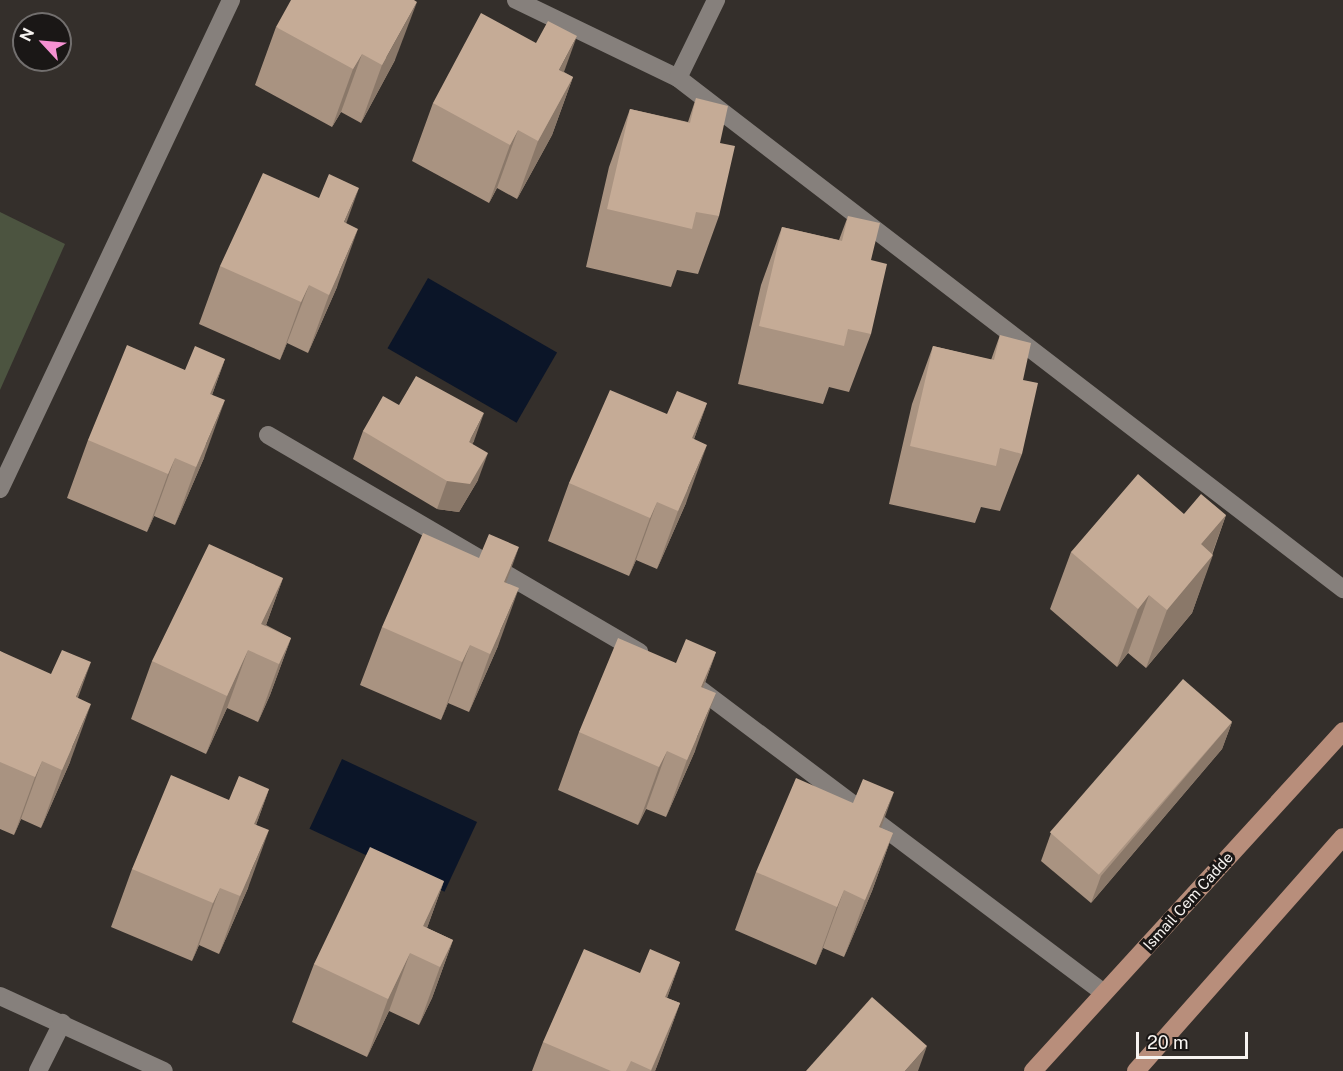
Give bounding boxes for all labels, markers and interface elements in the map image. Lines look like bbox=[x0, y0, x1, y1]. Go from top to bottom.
north arrow bbox=[12, 12, 72, 72]
text: N bbox=[16, 25, 38, 45]
street label: Ismail Cem Cadde bbox=[1139, 848, 1237, 954]
scale bar bbox=[1139, 1020, 1252, 1058]
text: 20 m bbox=[1147, 1032, 1189, 1053]

